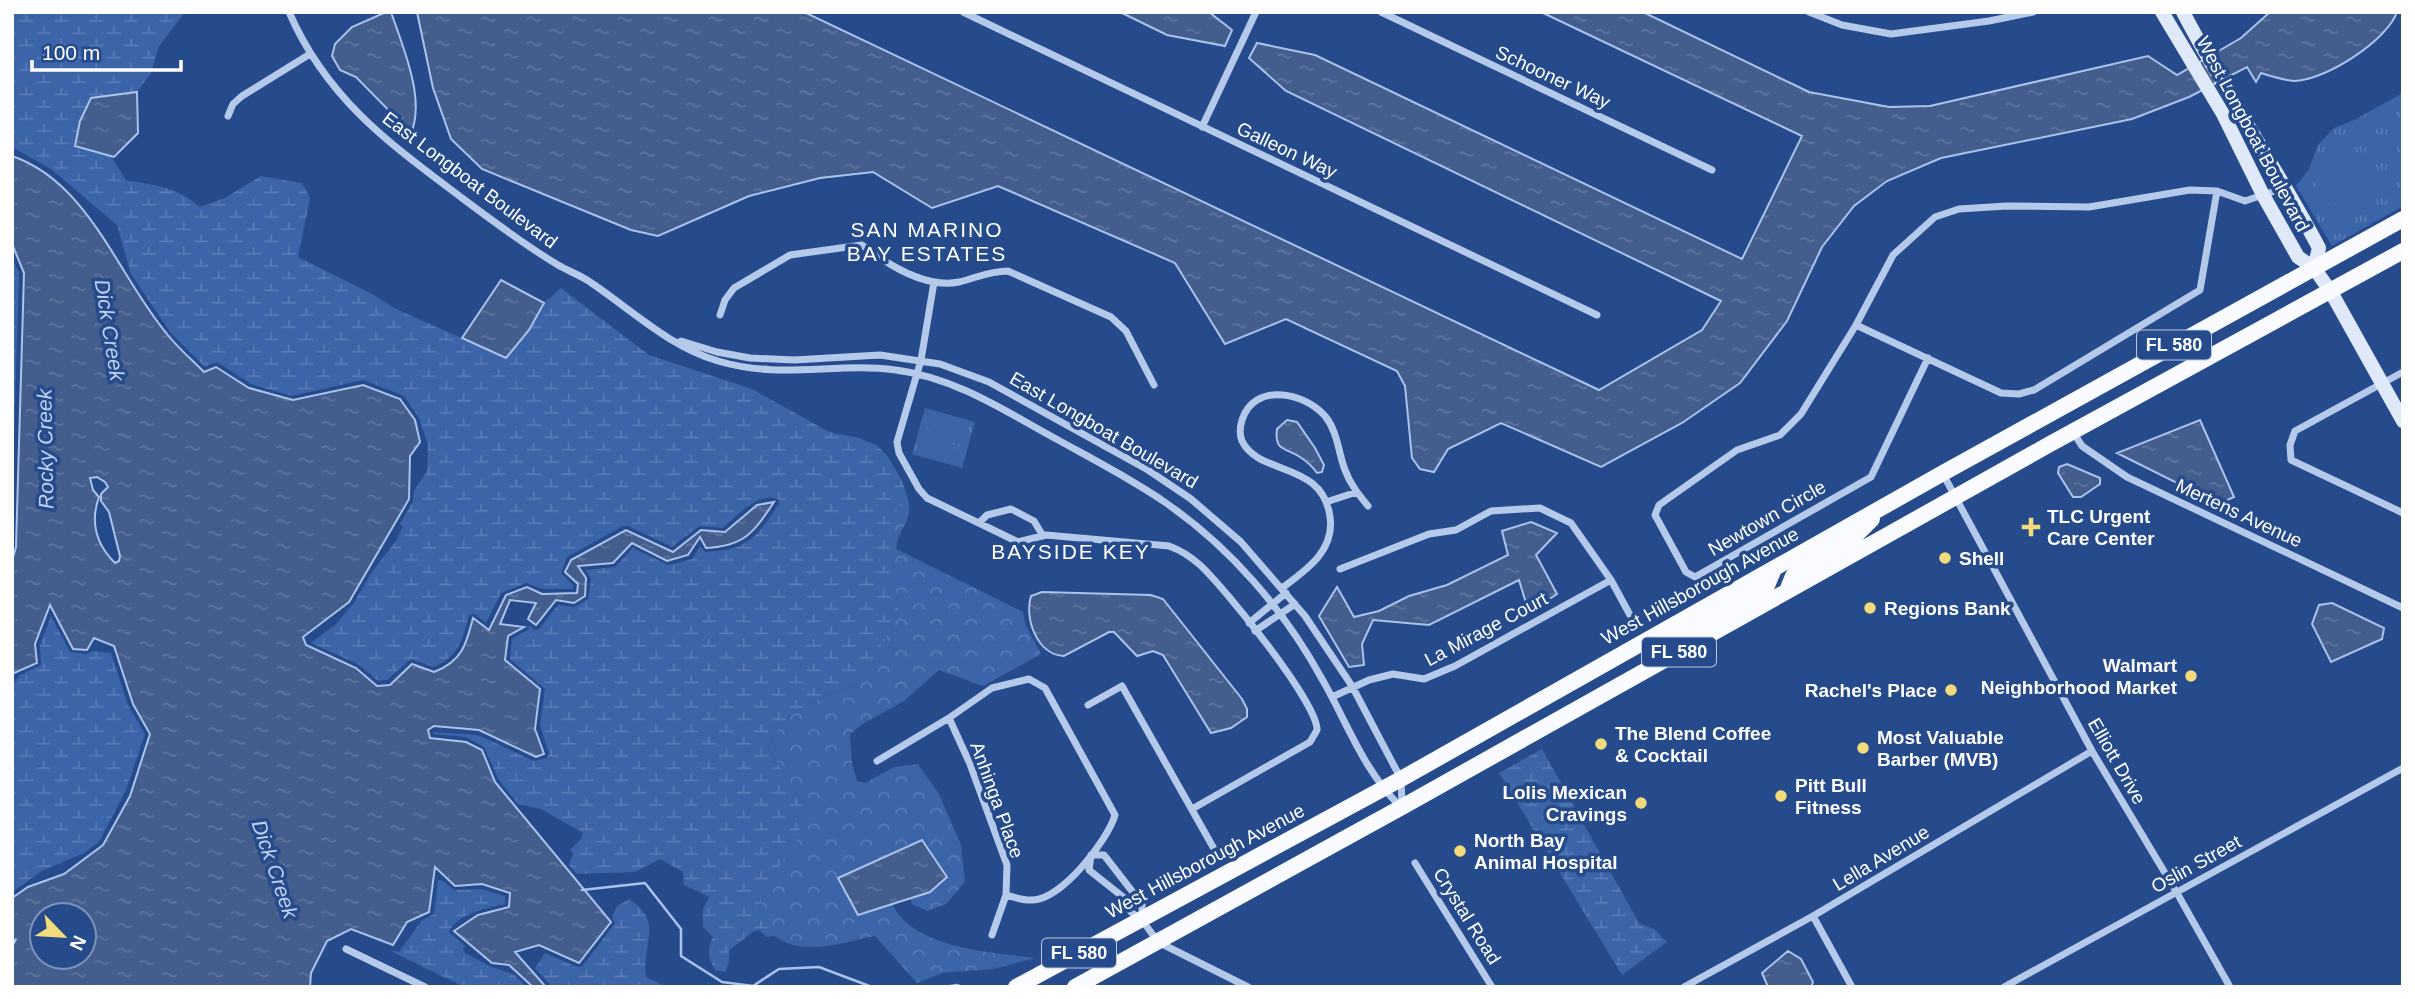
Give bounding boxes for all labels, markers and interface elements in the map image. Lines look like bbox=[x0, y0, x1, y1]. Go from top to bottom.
scale bar bbox=[32, 28, 180, 72]
street label: West Longboat Boulevard bbox=[2192, 33, 2314, 235]
text: 100 m bbox=[42, 41, 100, 64]
street label: Schooner Way bbox=[1492, 41, 1614, 113]
street label: East Longboat Boulevard bbox=[378, 107, 562, 253]
street label: Galleon Way bbox=[1234, 118, 1341, 183]
district label: SAN MARINO BAY ESTATES bbox=[847, 218, 1007, 265]
water label: Dick Creek bbox=[91, 277, 130, 384]
road number: FL 580 bbox=[2137, 330, 2211, 360]
street label: East Longboat Boulevard bbox=[1006, 368, 1202, 492]
water label: Rocky Creek bbox=[32, 387, 58, 509]
street label: Mertens Avenue bbox=[2172, 475, 2306, 551]
street label: Newtown Circle bbox=[1705, 476, 1829, 560]
place label: TLC Urgent Care Center bbox=[2047, 506, 2155, 549]
marker: TLC Urgent Care Center bbox=[2021, 517, 2041, 537]
street label: West Hillsborough Avenue bbox=[1598, 523, 1802, 649]
district label: BAYSIDE KEY bbox=[991, 540, 1151, 563]
place label: Shell bbox=[1959, 548, 2004, 569]
marker: Shell bbox=[1937, 550, 1953, 566]
street label: La Mirage Court bbox=[1421, 587, 1552, 670]
place label: Regions Bank bbox=[1884, 598, 2011, 619]
marker: Regions Bank bbox=[1862, 600, 1878, 616]
road number: FL 580 bbox=[1642, 638, 1716, 666]
place label: Walmart Neighborhood Market bbox=[1981, 655, 2178, 698]
marker: Walmart Neighborhood Market bbox=[2183, 668, 2199, 684]
place label: Rachel's Place bbox=[1805, 680, 1937, 701]
marker: Rachel's Place bbox=[1943, 682, 1959, 698]
street label: Elliott Drive bbox=[2084, 714, 2150, 808]
place label: The Blend Coffee & Cocktail bbox=[1615, 723, 1771, 766]
place label: Most Valuable Barber (MVB) bbox=[1877, 727, 2004, 770]
marker: The Blend Coffee & Cocktail bbox=[1593, 736, 1609, 752]
street label: Anhinga Place bbox=[966, 739, 1028, 861]
marker: Most Valuable Barber (MVB) bbox=[1855, 740, 1871, 756]
place label: Pitt Bull Fitness bbox=[1795, 775, 1867, 818]
place label: Lolis Mexican Cravings bbox=[1502, 782, 1627, 825]
marker: Pitt Bull Fitness bbox=[1773, 788, 1789, 804]
marker: Lolis Mexican Cravings bbox=[1633, 795, 1649, 811]
street label: West Hillsborough Avenue bbox=[1102, 800, 1308, 922]
water label: Dick Creek bbox=[247, 817, 303, 923]
street label: Lella Avenue bbox=[1829, 821, 1933, 895]
place label: North Bay Animal Hospital bbox=[1474, 830, 1618, 873]
street label: Oslin Street bbox=[2147, 830, 2245, 897]
marker: North Bay Animal Hospital bbox=[1452, 843, 1468, 859]
street label: Crystal Road bbox=[1429, 864, 1505, 968]
north arrow bbox=[28, 901, 98, 971]
text: N bbox=[66, 932, 90, 954]
road number: FL 580 bbox=[1042, 938, 1116, 968]

